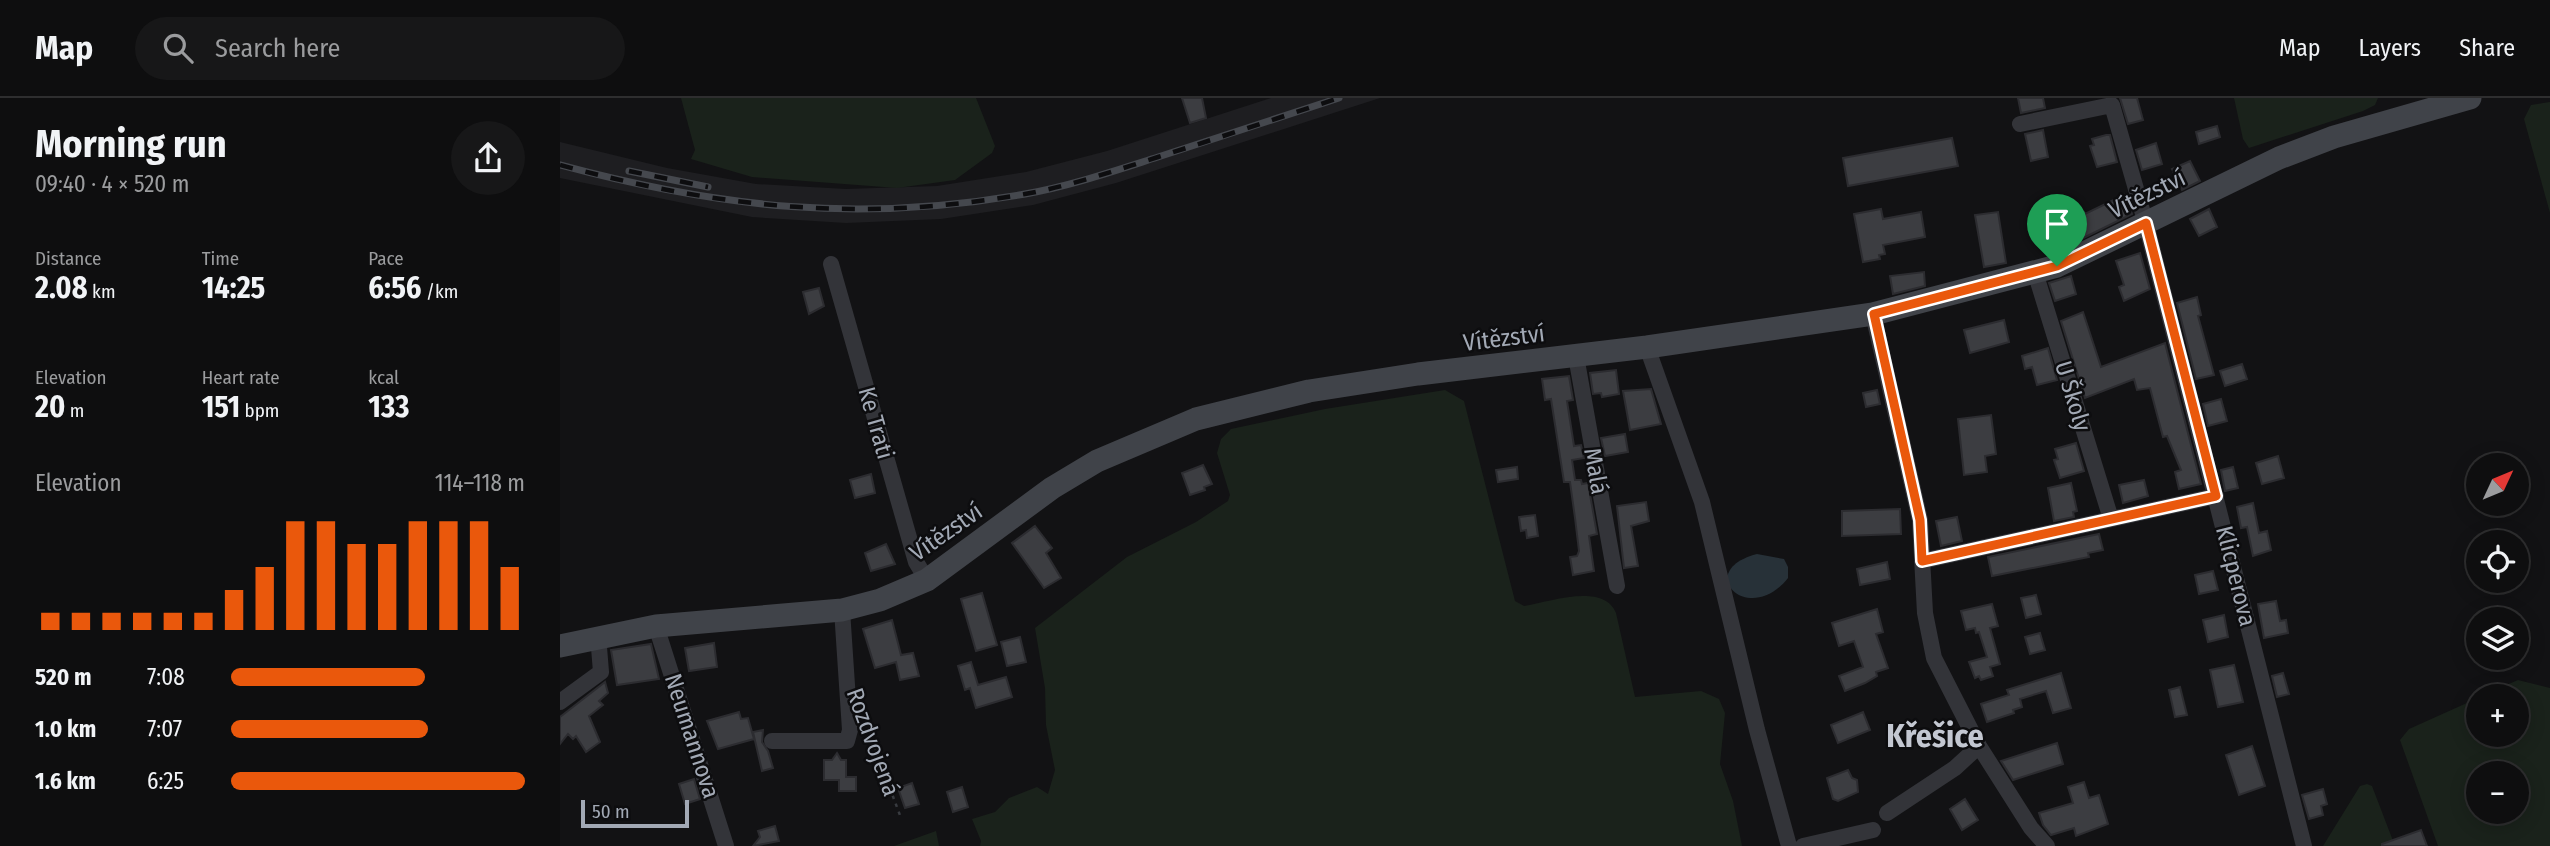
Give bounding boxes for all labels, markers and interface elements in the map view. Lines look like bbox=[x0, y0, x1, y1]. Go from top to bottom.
search box bbox=[135, 17, 625, 80]
text: Map bbox=[35, 28, 93, 68]
icon: search bbox=[159, 29, 197, 67]
text: Search here bbox=[215, 33, 340, 64]
text: Map bbox=[2279, 34, 2321, 62]
text: Layers bbox=[2359, 34, 2421, 62]
text: Share bbox=[2459, 34, 2515, 62]
text: Morning run bbox=[35, 121, 227, 167]
button: share bbox=[451, 121, 525, 195]
street label: Vítězství bbox=[2104, 163, 2190, 225]
text: 09:40 · 4 × 520 m bbox=[35, 170, 189, 198]
pin bbox=[2027, 194, 2087, 266]
icon: arrive bbox=[2038, 205, 2076, 243]
text: Distance bbox=[35, 247, 102, 270]
text: Time bbox=[202, 247, 239, 270]
text: Pace bbox=[368, 247, 404, 270]
text: 2.08 bbox=[35, 270, 88, 306]
text: 14:25 bbox=[202, 270, 265, 306]
text: 6:56 bbox=[368, 270, 422, 306]
text: km bbox=[88, 280, 116, 303]
text: /km bbox=[422, 280, 458, 303]
street label: Vítězství bbox=[1462, 319, 1546, 357]
street label: U Školy bbox=[2049, 357, 2098, 435]
text: Elevation bbox=[35, 366, 107, 389]
text: Heart rate bbox=[202, 366, 280, 389]
text: kcal bbox=[368, 366, 399, 389]
street label: Ke Trati bbox=[852, 384, 900, 462]
text: 20 bbox=[35, 389, 65, 425]
text: 151 bbox=[202, 389, 240, 425]
text: 133 bbox=[368, 389, 409, 425]
text: m bbox=[65, 399, 84, 422]
text: bpm bbox=[240, 399, 279, 422]
street label: Malá bbox=[1578, 446, 1614, 496]
north arrow bbox=[2466, 453, 2529, 516]
map controls bbox=[2466, 453, 2529, 824]
text: Elevation bbox=[35, 469, 122, 497]
text: 114–118 m bbox=[435, 469, 525, 497]
street label: Vítězství bbox=[904, 497, 988, 567]
street label: Klicperova bbox=[2210, 523, 2262, 629]
button: locate bbox=[2466, 530, 2529, 593]
button: layers bbox=[2466, 607, 2529, 670]
text: 520 m bbox=[35, 663, 92, 691]
text: 7:08 bbox=[147, 663, 185, 691]
street label: Neumannova bbox=[659, 670, 725, 802]
street label: Rozdvojená bbox=[841, 684, 905, 800]
button: + bbox=[2466, 684, 2529, 747]
text: 1.0 km bbox=[35, 715, 96, 743]
text: 7:07 bbox=[147, 715, 182, 743]
district label: Křešice bbox=[1886, 717, 1984, 755]
button: − bbox=[2466, 761, 2529, 824]
text: 1.6 km bbox=[35, 767, 96, 795]
text: 6:25 bbox=[147, 767, 184, 795]
scale bar bbox=[581, 797, 690, 829]
text: 50 m bbox=[592, 800, 630, 823]

